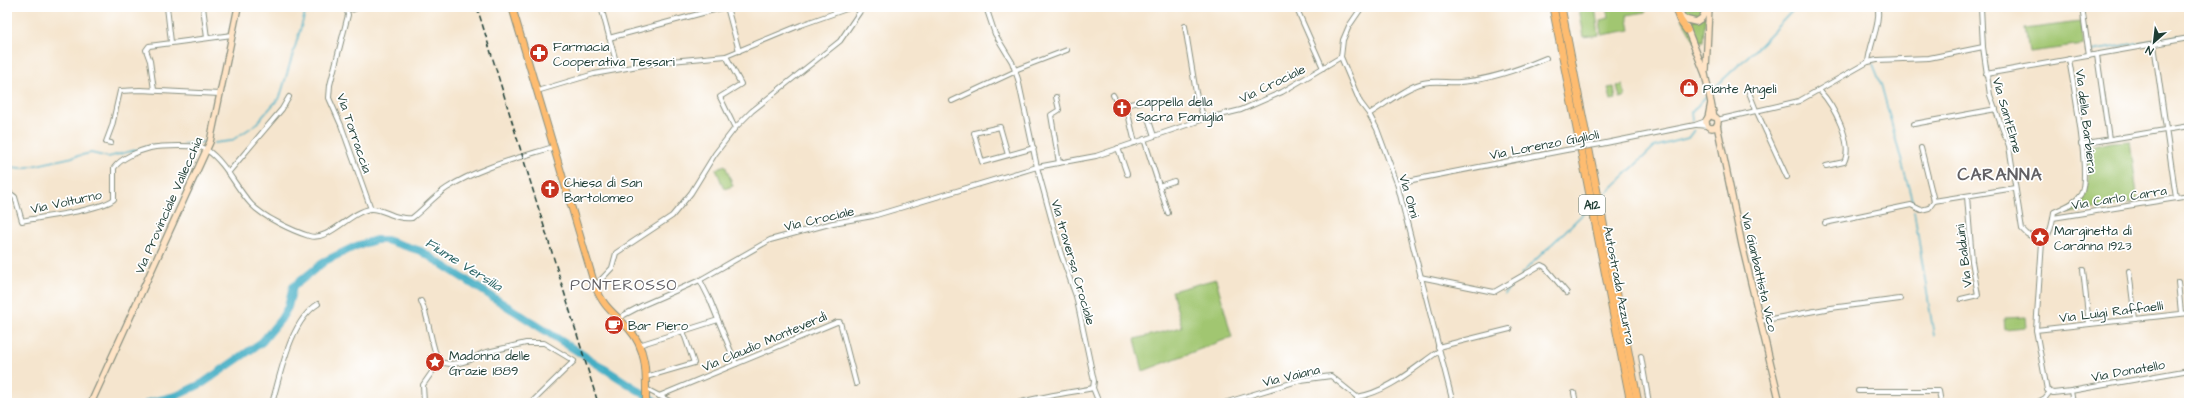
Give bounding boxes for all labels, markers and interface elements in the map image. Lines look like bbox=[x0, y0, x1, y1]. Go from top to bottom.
north arrow bbox=[2134, 22, 2174, 62]
place label: Farmacia Cooperativa Tessari bbox=[553, 38, 675, 71]
pharmacy icon: Farmacia Cooperativa Tessari bbox=[528, 42, 550, 64]
text: N bbox=[2143, 42, 2156, 59]
street label: Via Crociale bbox=[1236, 60, 1309, 108]
street label: Via della Barbiera bbox=[2071, 68, 2101, 175]
street label: Via Sant'Elme bbox=[1988, 75, 2026, 155]
shop icon: Piante Angeli bbox=[1678, 77, 1700, 99]
place label: Piante Angeli bbox=[1703, 80, 1776, 99]
street label: Via Torraccia bbox=[332, 91, 376, 176]
place label: cappella della Sacra Famiglia bbox=[1136, 93, 1224, 127]
church icon: cappella della Sacra Famiglia bbox=[1111, 97, 1133, 119]
street label: Via Lorenzo Giglioli bbox=[1488, 126, 1601, 165]
street label: Via Provinciale Vallecchia bbox=[131, 134, 207, 277]
district label: CARANNA bbox=[1957, 163, 2043, 187]
street label: Via Olmi bbox=[1394, 172, 1424, 220]
place label: Chiesa di San Bartolomeo bbox=[564, 174, 643, 207]
church icon: Chiesa di San Bartolomeo bbox=[539, 178, 561, 200]
street label: Via Carlo Carra bbox=[2070, 182, 2168, 214]
street label: Via Volturno bbox=[29, 186, 104, 218]
road number: A12 bbox=[1579, 195, 1605, 215]
street label: Via traversa Crociale bbox=[1046, 197, 1100, 327]
street label: Via Crociale bbox=[782, 202, 856, 236]
street label: Via Gianbattista Vico bbox=[1737, 211, 1782, 334]
place label: Marginetta di Caranna 1923 bbox=[2054, 222, 2132, 255]
street label: Via Balduini bbox=[1951, 223, 1977, 289]
street label: Autostrada Azzurra bbox=[1599, 224, 1639, 346]
place icon: Marginetta di Caranna 1923 bbox=[2029, 226, 2051, 248]
water label: Fiume Versilia bbox=[421, 233, 507, 297]
district label: PONTEROSSO bbox=[570, 275, 678, 296]
street label: Via Luigi Raffaelli bbox=[2058, 297, 2164, 328]
street label: Via Claudio Monteverdi bbox=[699, 307, 830, 376]
cafe icon: Bar Piero bbox=[603, 314, 625, 336]
place label: Bar Piero bbox=[628, 317, 689, 335]
place label: Madonna delle Grazie 1889 bbox=[449, 347, 530, 380]
place icon: Madonna delle Grazie 1889 bbox=[424, 351, 446, 373]
street label: Via Donatello bbox=[2090, 356, 2167, 386]
street label: Via Vaiana bbox=[1261, 361, 1322, 391]

